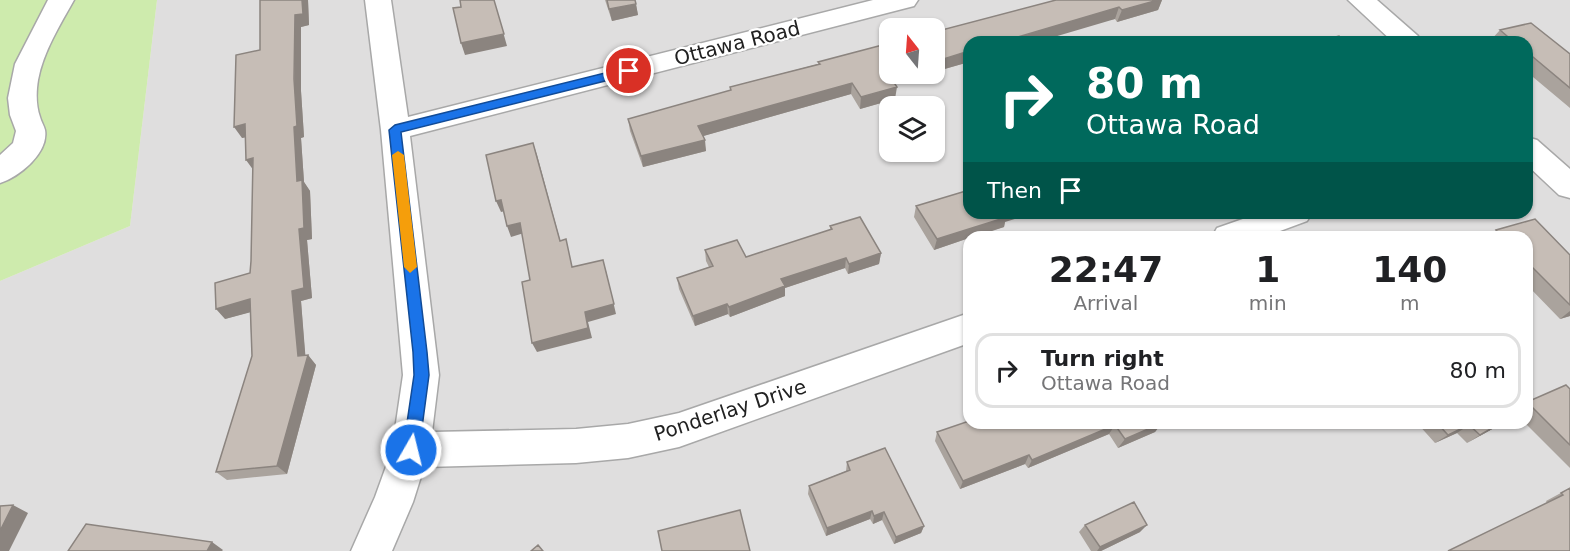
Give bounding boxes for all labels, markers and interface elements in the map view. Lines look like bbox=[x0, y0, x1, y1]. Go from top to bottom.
street label: Ottawa Road bbox=[672, 16, 802, 70]
north arrow bbox=[879, 18, 945, 84]
map controls bbox=[879, 18, 945, 162]
pin bbox=[603, 45, 654, 96]
icon: arrive bbox=[612, 54, 645, 87]
text: 80 m bbox=[1086, 59, 1203, 108]
icon: right bbox=[987, 60, 1065, 138]
button: layers bbox=[879, 96, 945, 162]
text: Ottawa Road bbox=[1086, 109, 1260, 140]
icon: arrive bbox=[1054, 174, 1087, 207]
text: Then bbox=[987, 178, 1042, 203]
text: 22:47 bbox=[1049, 249, 1163, 290]
text: 1 bbox=[1255, 249, 1280, 290]
text: 140 bbox=[1372, 249, 1447, 290]
text: Arrival bbox=[1073, 291, 1138, 315]
text: min bbox=[1249, 291, 1287, 315]
text: m bbox=[1400, 291, 1420, 315]
text: Turn right bbox=[1041, 346, 1164, 371]
icon: right bbox=[990, 354, 1023, 387]
text: 80 m bbox=[1450, 358, 1506, 383]
text: Ottawa Road bbox=[1041, 371, 1170, 395]
street label: Ponderlay Drive bbox=[651, 374, 809, 446]
position arrow bbox=[379, 418, 443, 482]

